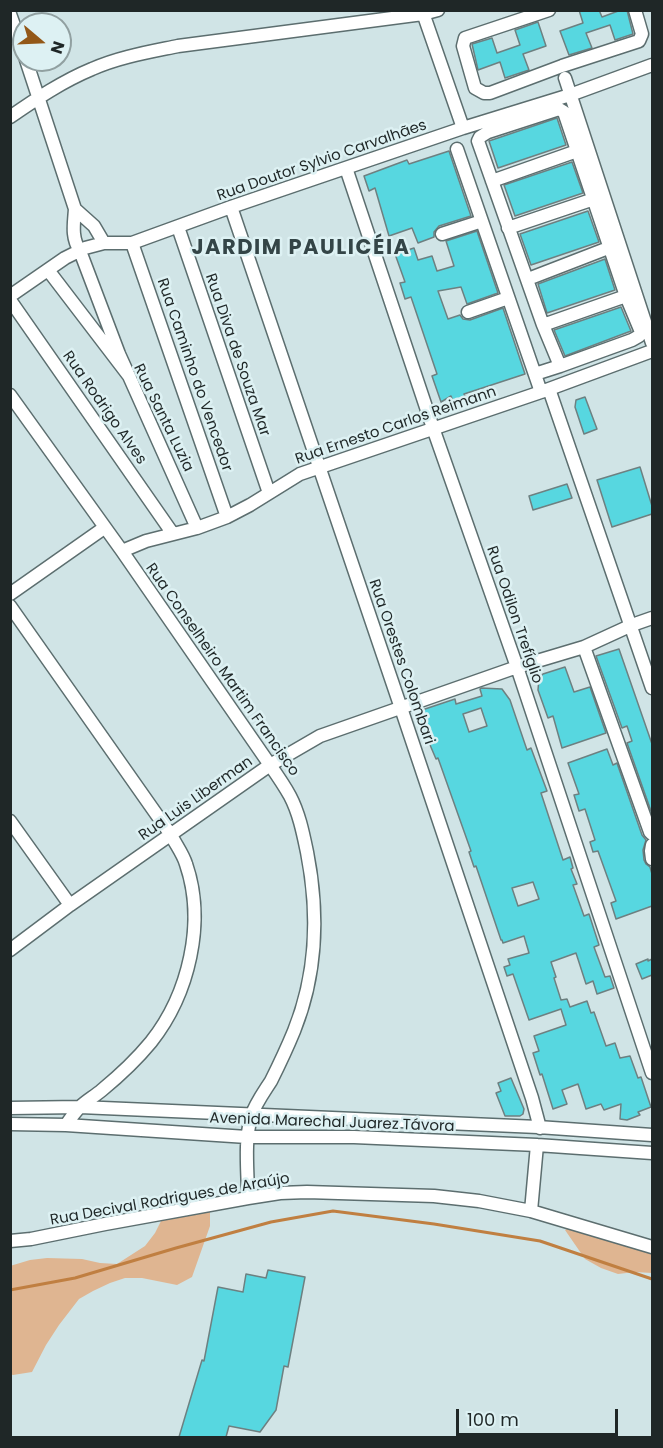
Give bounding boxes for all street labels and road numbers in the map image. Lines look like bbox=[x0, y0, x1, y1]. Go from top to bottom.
street label: Rua Doutor Sylvio Carvalhães bbox=[215, 117, 429, 205]
street label: Rua Diva de Souza Mar bbox=[201, 271, 273, 439]
street label: Rua Caminho do Vencedor bbox=[152, 276, 236, 474]
street label: Rua Rodrigo Alves bbox=[58, 348, 150, 468]
street label: Rua Santa Luzia bbox=[129, 361, 197, 475]
street label: Rua Ernesto Carlos Reimann bbox=[293, 383, 499, 469]
street label: Rua Odilon Trefíglio bbox=[482, 544, 546, 686]
street label: Rua Conselheiro Martim Francisco bbox=[141, 560, 303, 780]
street label: Rua Orestes Colombari bbox=[364, 577, 438, 747]
street label: Rua Luis Liberman bbox=[136, 753, 256, 845]
street label: Avenida Marechal Juarez Távora bbox=[209, 1110, 455, 1136]
street label: Rua Decival Rodrigues de Araújo bbox=[49, 1170, 291, 1230]

